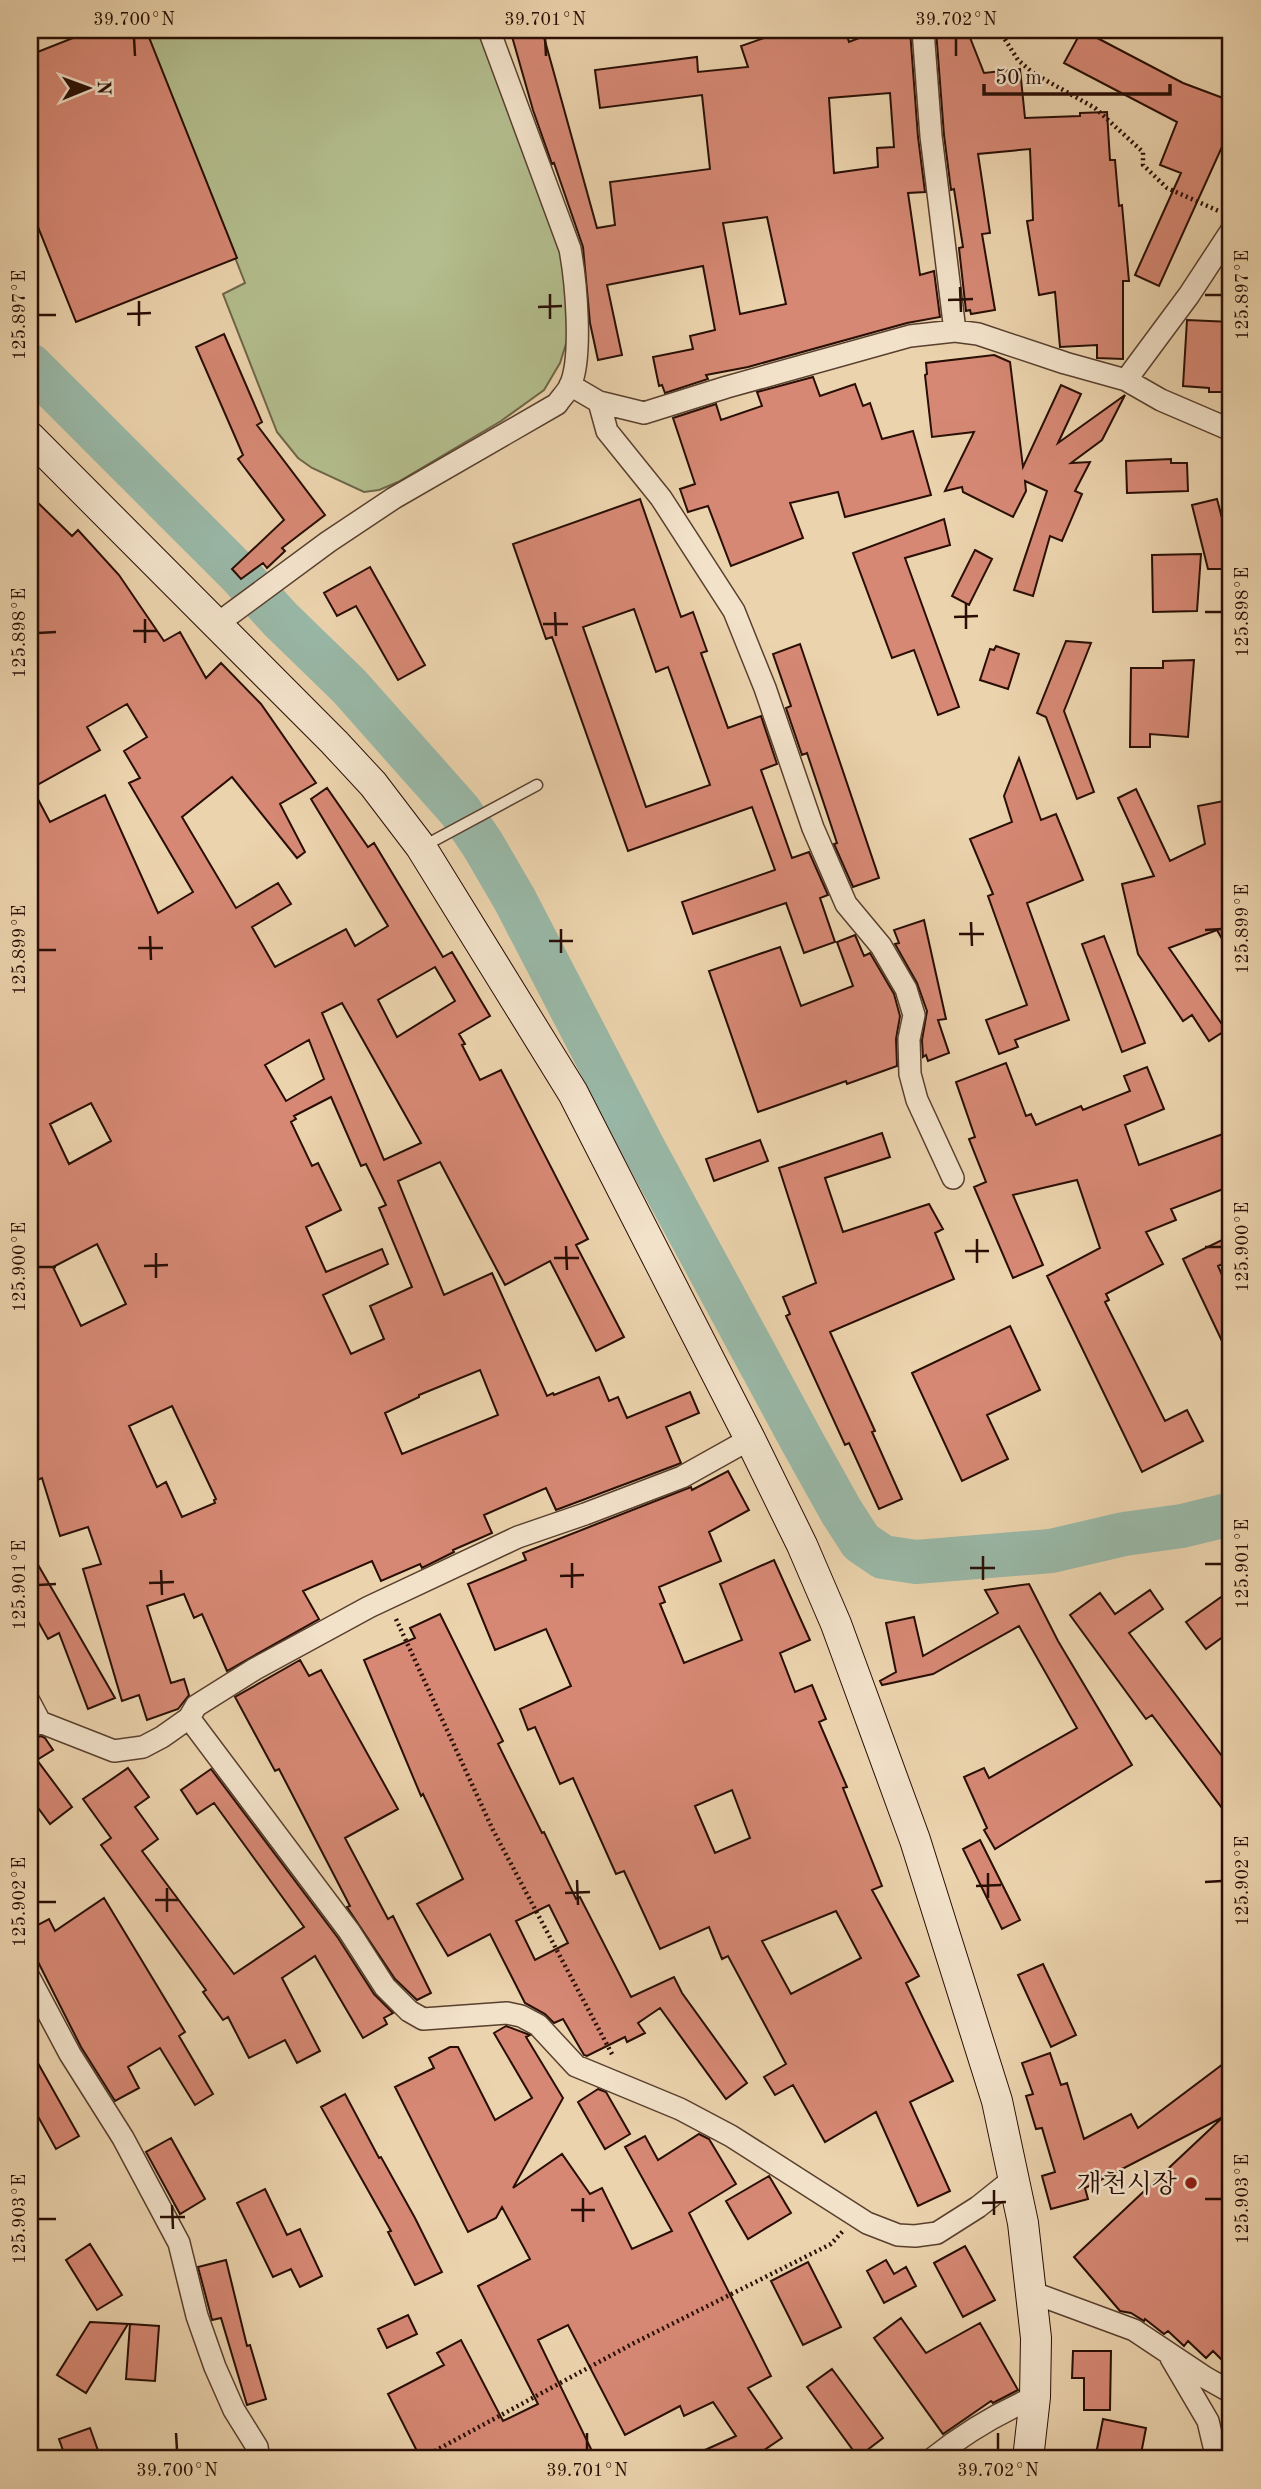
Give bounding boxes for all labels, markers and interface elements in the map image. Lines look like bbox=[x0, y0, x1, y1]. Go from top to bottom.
text: 39.700°N bbox=[93, 11, 175, 29]
text: 39.701°N bbox=[504, 11, 586, 29]
text: 39.702°N bbox=[915, 11, 997, 29]
north arrow bbox=[52, 52, 122, 122]
scale bar bbox=[984, 52, 1170, 96]
text: 50 m bbox=[995, 68, 1042, 89]
text: N bbox=[93, 80, 112, 96]
text: 125.897°E bbox=[1234, 250, 1252, 340]
text: 125.897°E bbox=[11, 270, 29, 360]
text: 125.898°E bbox=[1234, 567, 1252, 657]
text: 125.898°E bbox=[11, 588, 29, 678]
text: 125.899°E bbox=[1234, 884, 1252, 974]
text: 125.899°E bbox=[11, 905, 29, 995]
text: 125.900°E bbox=[1234, 1202, 1252, 1292]
text: 125.900°E bbox=[11, 1222, 29, 1312]
text: 125.901°E bbox=[1234, 1519, 1252, 1609]
text: 125.901°E bbox=[11, 1540, 29, 1630]
text: 125.902°E bbox=[1234, 1836, 1252, 1926]
text: 125.902°E bbox=[11, 1857, 29, 1947]
text: 125.903°E bbox=[1234, 2154, 1252, 2244]
place label: 개천시장 bbox=[1077, 2170, 1177, 2198]
text: 125.903°E bbox=[11, 2174, 29, 2264]
marker: 개천시장 bbox=[1183, 2175, 1199, 2191]
text: 39.700°N bbox=[136, 2462, 218, 2480]
text: 39.701°N bbox=[546, 2462, 628, 2480]
text: 39.702°N bbox=[957, 2462, 1039, 2480]

